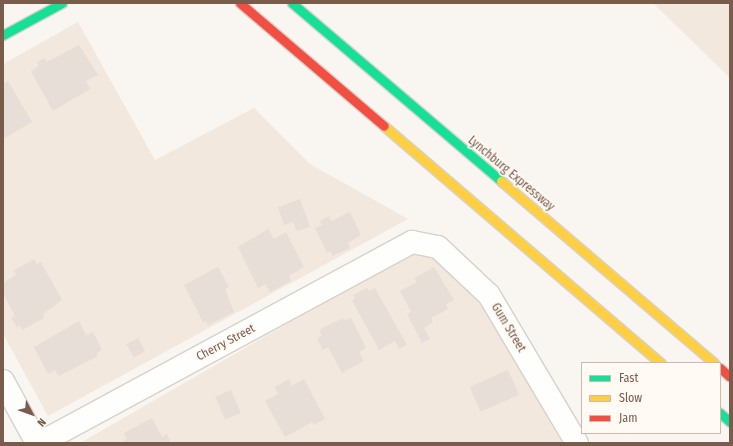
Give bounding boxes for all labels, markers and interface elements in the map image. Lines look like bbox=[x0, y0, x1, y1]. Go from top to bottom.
street label: Lynchburg Expressway bbox=[465, 134, 557, 214]
street label: Gum Street bbox=[488, 301, 528, 355]
street label: Cherry Street bbox=[194, 322, 258, 364]
legend bbox=[581, 362, 721, 434]
text: Fast bbox=[619, 371, 638, 385]
text: Slow bbox=[619, 391, 642, 405]
north arrow bbox=[12, 394, 52, 434]
text: Jam bbox=[619, 411, 637, 425]
text: N bbox=[34, 415, 49, 429]

